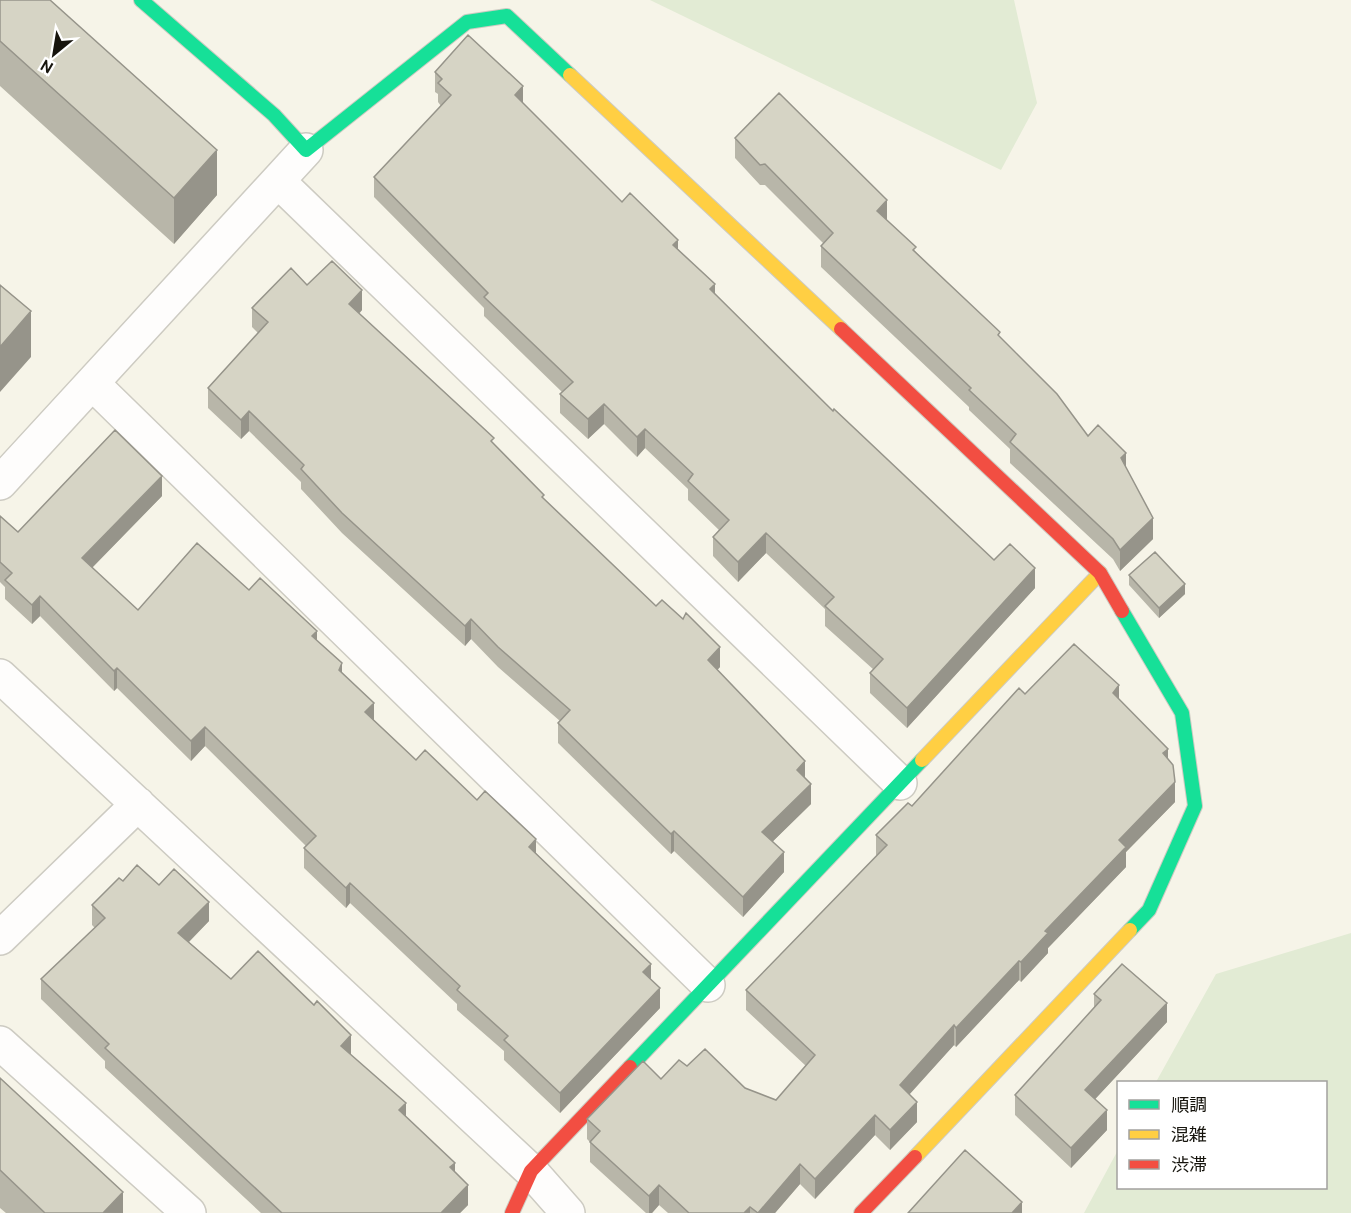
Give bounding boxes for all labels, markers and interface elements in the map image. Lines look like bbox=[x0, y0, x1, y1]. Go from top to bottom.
north arrow bbox=[24, 24, 84, 84]
text: N bbox=[37, 56, 56, 78]
legend bbox=[1117, 1081, 1327, 1189]
text: 順調 bbox=[1171, 1094, 1207, 1116]
text: 混雑 bbox=[1171, 1124, 1207, 1146]
text: 渋滞 bbox=[1171, 1154, 1207, 1176]

